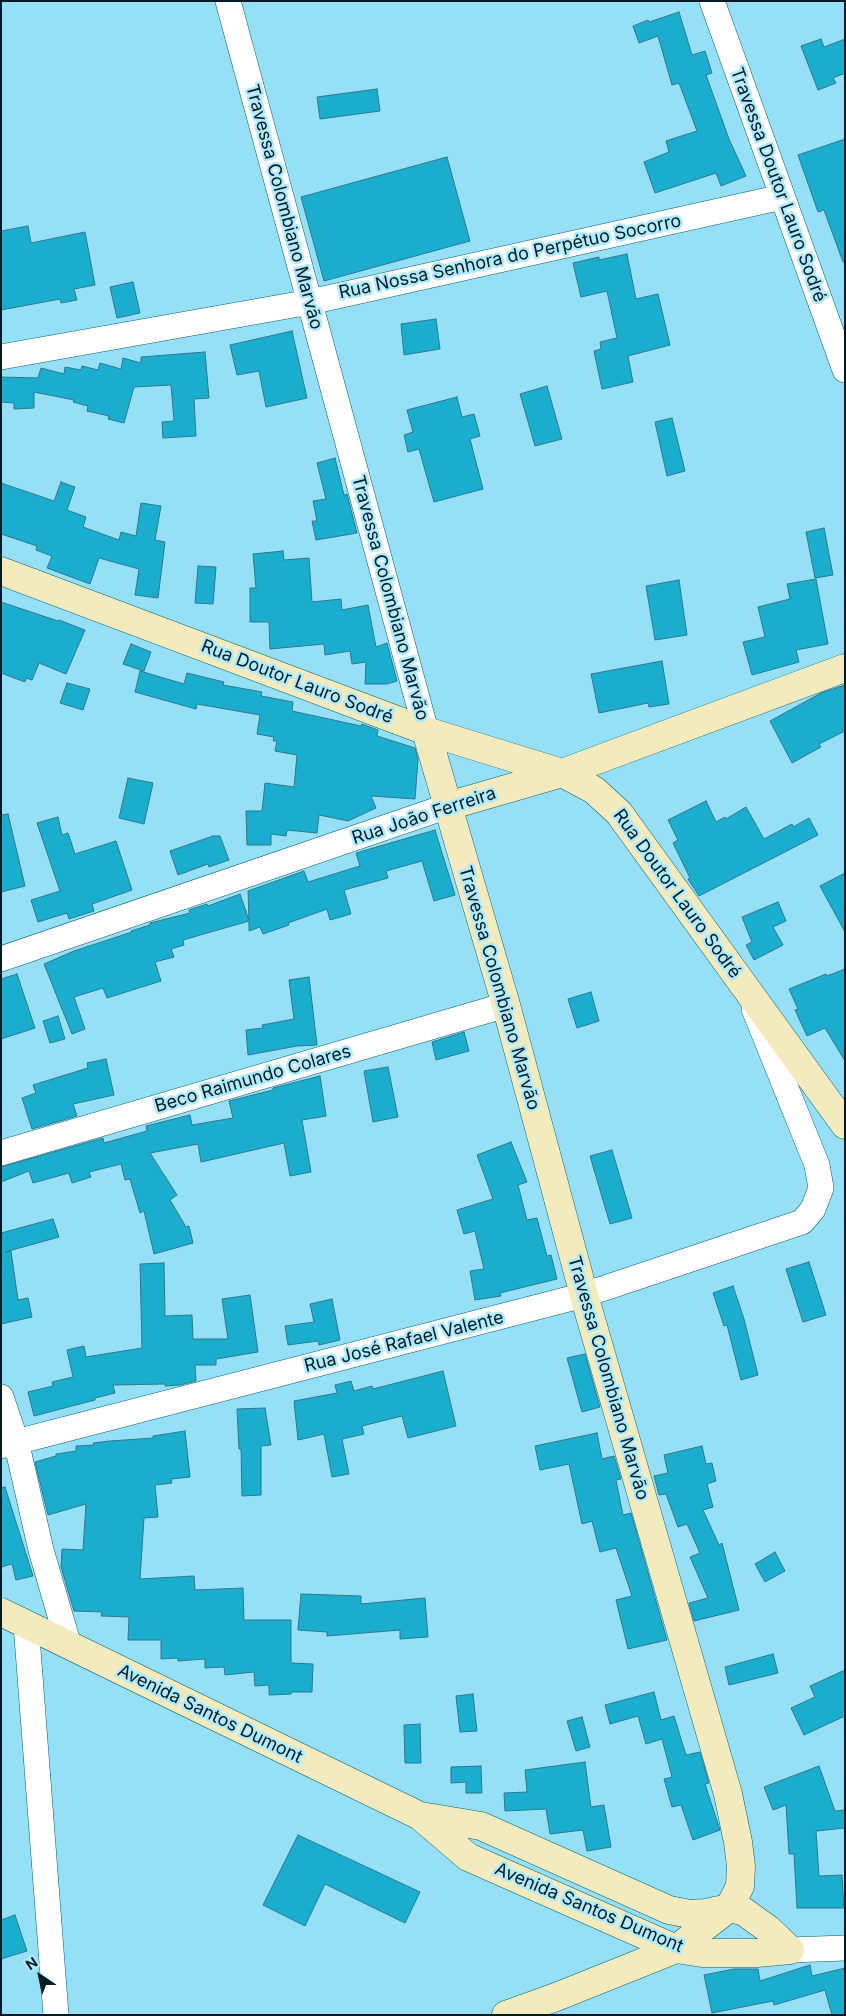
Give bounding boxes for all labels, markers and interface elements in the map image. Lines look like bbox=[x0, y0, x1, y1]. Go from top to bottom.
street label: Travessa Doutor Lauro Sodré bbox=[725, 65, 831, 305]
street label: Travessa Colombiano Marvão bbox=[241, 82, 327, 332]
street label: Rua Nossa Senhora do Perpétuo Socorro bbox=[337, 210, 683, 304]
street label: Travessa Colombiano Marvão bbox=[347, 473, 433, 723]
street label: Rua Doutor Lauro Sodré bbox=[198, 635, 396, 729]
street label: Rua João Ferreira bbox=[349, 783, 499, 849]
street label: Rua Doutor Lauro Sodré bbox=[608, 805, 746, 983]
street label: Travessa Colombiano Marvão bbox=[454, 863, 544, 1113]
street label: Beco Raimundo Colares bbox=[152, 1041, 354, 1117]
street label: Travessa Colombiano Marvão bbox=[563, 1253, 653, 1503]
street label: Rua José Rafael Valente bbox=[302, 1307, 506, 1377]
street label: Avenida Santos Dumont bbox=[114, 1660, 306, 1768]
street label: Avenida Santos Dumont bbox=[491, 1858, 687, 1958]
north arrow bbox=[15, 1951, 65, 2001]
text: N bbox=[22, 1953, 41, 1973]

